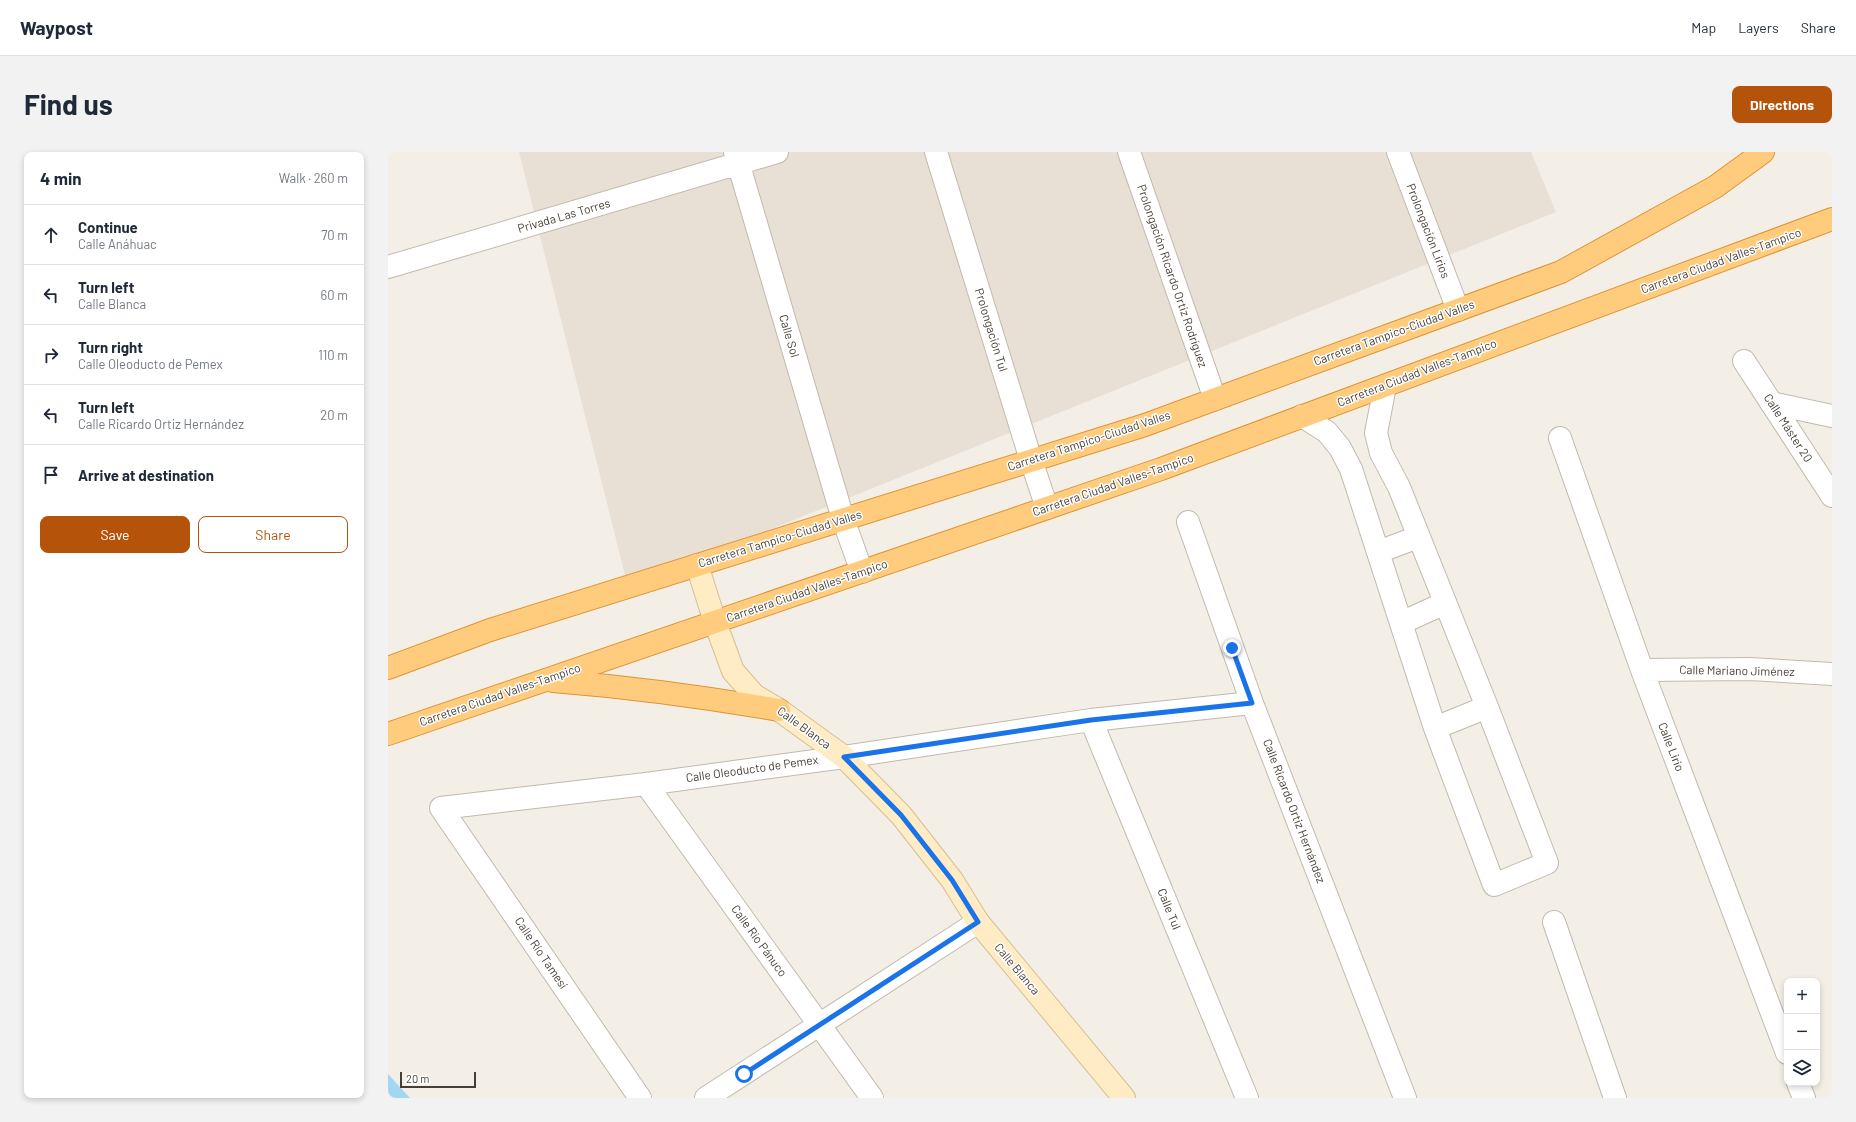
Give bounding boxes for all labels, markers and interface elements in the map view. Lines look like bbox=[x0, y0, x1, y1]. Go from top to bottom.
text: Waypost bbox=[20, 16, 93, 39]
text: Map bbox=[1691, 19, 1716, 36]
text: Layers bbox=[1738, 19, 1779, 36]
text: Share bbox=[1801, 19, 1836, 36]
button: Directions bbox=[1732, 86, 1832, 123]
text: Find us bbox=[24, 87, 113, 121]
text: 4 min bbox=[40, 168, 82, 188]
text: Walk · 260 m bbox=[279, 170, 348, 186]
street label: Prolongación Lirios bbox=[1404, 181, 1454, 280]
street label: Prolongación Ricardo Ortiz Rodríguez bbox=[1135, 182, 1211, 369]
street label: Privada Las Torres bbox=[516, 195, 612, 235]
text: Continue bbox=[78, 218, 138, 236]
icon: ahead bbox=[40, 224, 62, 246]
street label: Carretera Ciudad Valles-Tampico bbox=[1639, 224, 1803, 296]
text: 70 m bbox=[321, 227, 348, 243]
text: Calle Anáhuac bbox=[78, 236, 157, 252]
text: Turn left bbox=[78, 278, 134, 296]
icon: left bbox=[40, 284, 62, 306]
street label: Prolongación Tul bbox=[973, 286, 1011, 373]
text: 60 m bbox=[321, 287, 348, 303]
text: Calle Blanca bbox=[78, 296, 146, 312]
street label: Carretera Tampico-Ciudad Valles bbox=[1311, 296, 1476, 368]
street label: Calle Sol bbox=[777, 313, 803, 359]
street label: Carretera Ciudad Valles-Tampico bbox=[1335, 335, 1498, 409]
text: Turn right bbox=[78, 338, 143, 356]
icon: right bbox=[40, 344, 62, 366]
text: 110 m bbox=[318, 347, 348, 363]
text: Calle Oleoducto de Pemex bbox=[78, 356, 223, 372]
street label: Calle Máster 20 bbox=[1762, 391, 1816, 464]
text: Turn left bbox=[78, 398, 134, 416]
icon: left bbox=[40, 404, 62, 426]
text: 20 m bbox=[320, 407, 348, 423]
street label: Carretera Tampico-Ciudad Valles bbox=[1006, 407, 1172, 473]
text: Calle Ricardo Ortiz Hernández bbox=[78, 416, 244, 432]
street label: Carretera Ciudad Valles-Tampico bbox=[1030, 450, 1195, 518]
icon: arrive bbox=[40, 464, 62, 486]
text: Arrive at destination bbox=[78, 466, 214, 484]
street label: Carretera Tampico-Ciudad Valles bbox=[696, 506, 863, 570]
button: Save bbox=[40, 516, 190, 553]
button: Share bbox=[198, 516, 348, 553]
street label: Carretera Ciudad Valles-Tampico bbox=[724, 556, 889, 624]
route end bbox=[1223, 639, 1241, 657]
street label: Carretera Ciudad Valles-Tampico bbox=[417, 660, 582, 728]
street label: Calle Mariano Jiménez bbox=[1679, 662, 1795, 678]
street label: Calle Blanca bbox=[775, 703, 834, 751]
street label: Calle Lirio bbox=[1656, 720, 1688, 773]
street label: Calle Ricardo Ortiz Hernández bbox=[1261, 737, 1329, 885]
street label: Calle Oleoducto de Pemex bbox=[685, 752, 819, 784]
street label: Calle Tul bbox=[1155, 886, 1185, 931]
street label: Calle Río Pánuco bbox=[729, 902, 791, 979]
street label: Calle Río Tamesí bbox=[513, 914, 571, 991]
street label: Calle Blanca bbox=[992, 940, 1043, 997]
map controls bbox=[1784, 978, 1820, 1086]
button: + bbox=[1784, 978, 1820, 1014]
button: − bbox=[1784, 1014, 1820, 1050]
button: layers bbox=[1784, 1050, 1820, 1086]
route start bbox=[735, 1065, 753, 1083]
scale bar bbox=[400, 1070, 476, 1089]
text: 20 m bbox=[406, 1072, 429, 1085]

